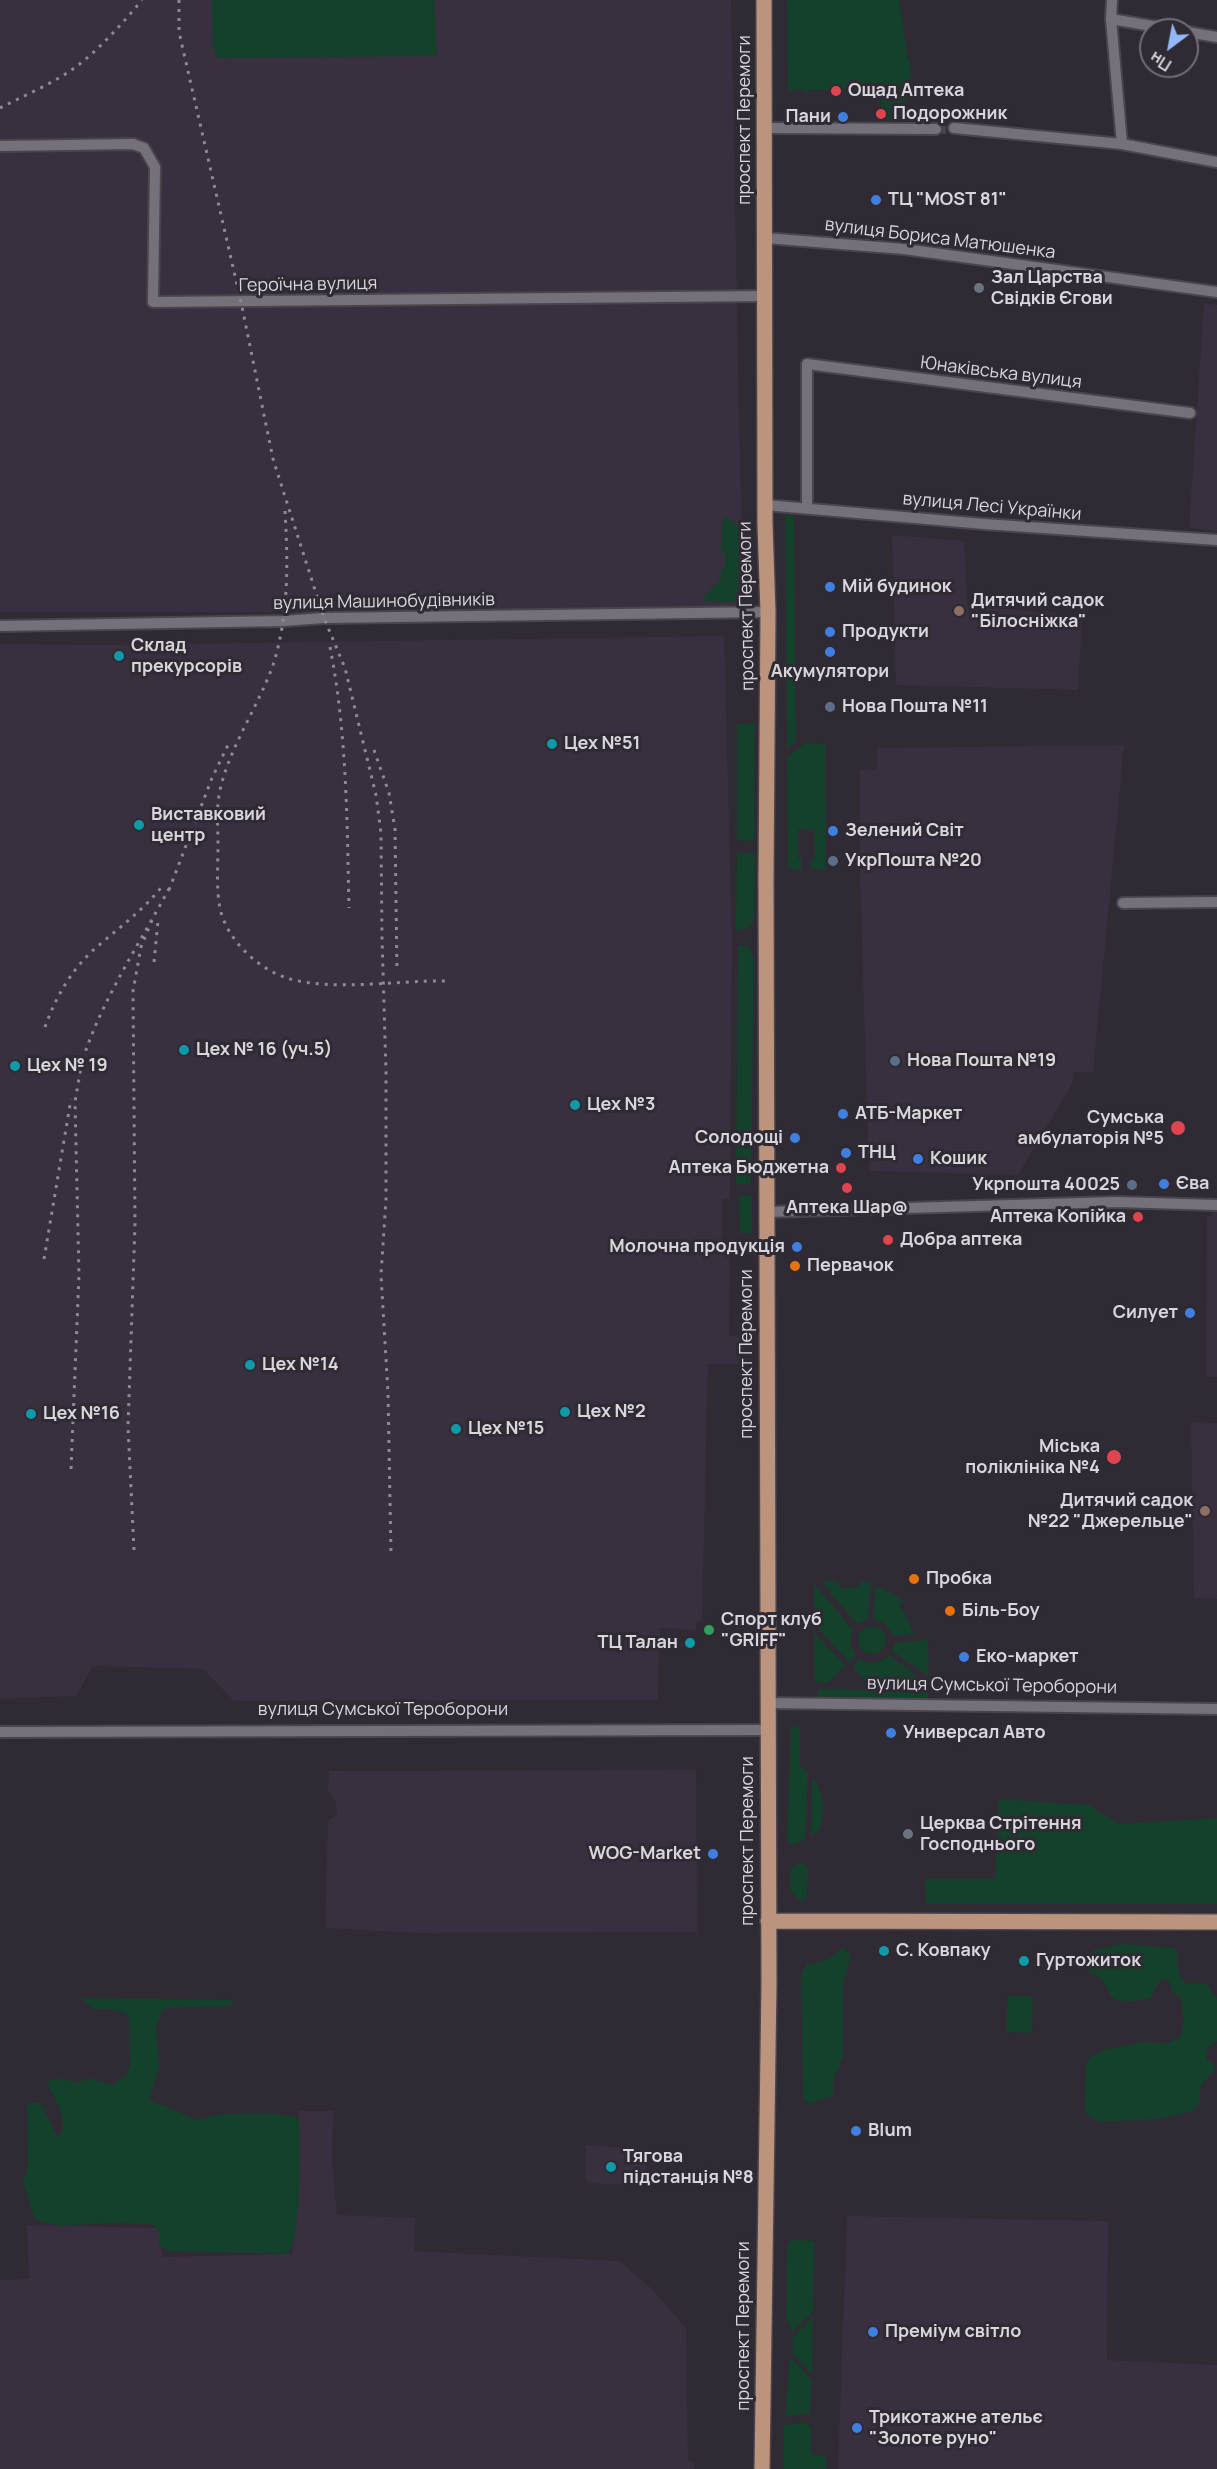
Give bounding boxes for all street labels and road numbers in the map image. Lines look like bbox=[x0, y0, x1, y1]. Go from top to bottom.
street label: проспект Перемоги bbox=[734, 35, 756, 205]
street label: вулиця Бориса Матюшенка bbox=[823, 214, 1057, 264]
street label: Героїчна вулиця bbox=[238, 273, 378, 297]
street label: Юнаківська вулиця bbox=[919, 352, 1083, 394]
street label: вулиця Лесі Українки bbox=[902, 488, 1082, 526]
street label: проспект Перемоги bbox=[735, 521, 759, 691]
street label: вулиця Машинобудівників bbox=[273, 589, 495, 615]
street label: проспект Перемоги bbox=[736, 1269, 758, 1439]
street label: вулиця Сумської Тероборони bbox=[867, 1673, 1117, 1699]
street label: вулиця Сумської Тероборони bbox=[258, 1699, 508, 1721]
street label: проспект Перемоги bbox=[737, 1756, 759, 1926]
street label: проспект Перемоги bbox=[733, 2241, 755, 2411]

